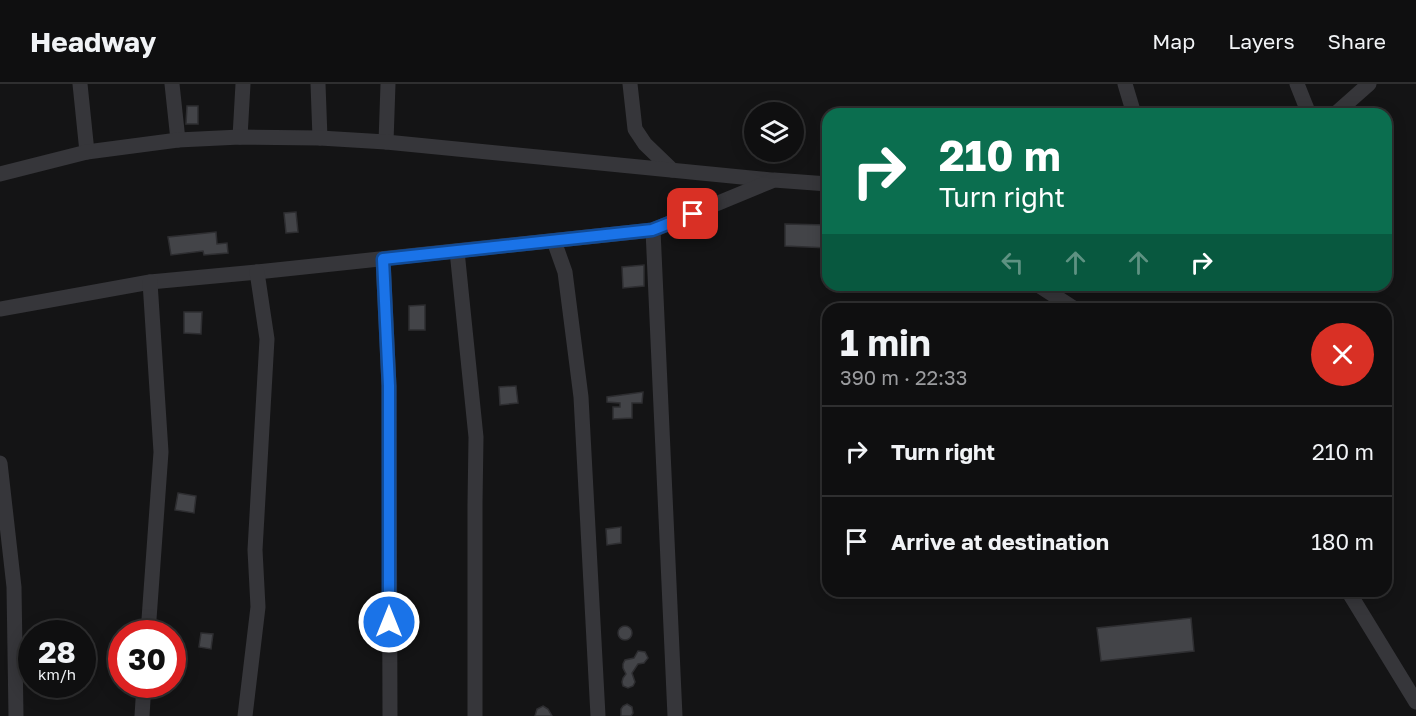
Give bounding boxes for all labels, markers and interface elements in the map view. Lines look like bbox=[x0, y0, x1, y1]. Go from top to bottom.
text: Headway bbox=[30, 25, 156, 58]
text: Map bbox=[1152, 28, 1195, 54]
text: Layers bbox=[1228, 28, 1295, 54]
text: Share bbox=[1328, 28, 1386, 54]
map controls bbox=[744, 102, 804, 162]
button: layers bbox=[744, 102, 804, 162]
text: 210 m bbox=[939, 130, 1061, 180]
icon: right bbox=[840, 132, 918, 210]
text: Turn right bbox=[939, 181, 1065, 213]
pin bbox=[667, 188, 718, 239]
icon: arrive bbox=[676, 197, 709, 230]
icon: left bbox=[996, 246, 1029, 279]
icon: ahead bbox=[1059, 246, 1092, 279]
icon: ahead bbox=[1122, 246, 1155, 279]
icon: right bbox=[1185, 246, 1218, 279]
text: 1 min bbox=[840, 321, 931, 364]
button: close bbox=[1311, 323, 1374, 386]
text: 390 m · 22:33 bbox=[840, 365, 968, 389]
icon: right bbox=[840, 435, 873, 468]
text: Turn right bbox=[891, 438, 995, 465]
text: 210 m bbox=[1312, 438, 1374, 465]
icon: arrive bbox=[840, 525, 873, 558]
text: Arrive at destination bbox=[891, 528, 1109, 555]
text: 180 m bbox=[1311, 528, 1374, 555]
position arrow bbox=[357, 590, 421, 654]
speed limit sign: 30 bbox=[108, 620, 186, 698]
text: 28 bbox=[38, 634, 76, 670]
text: km/h bbox=[38, 665, 76, 683]

